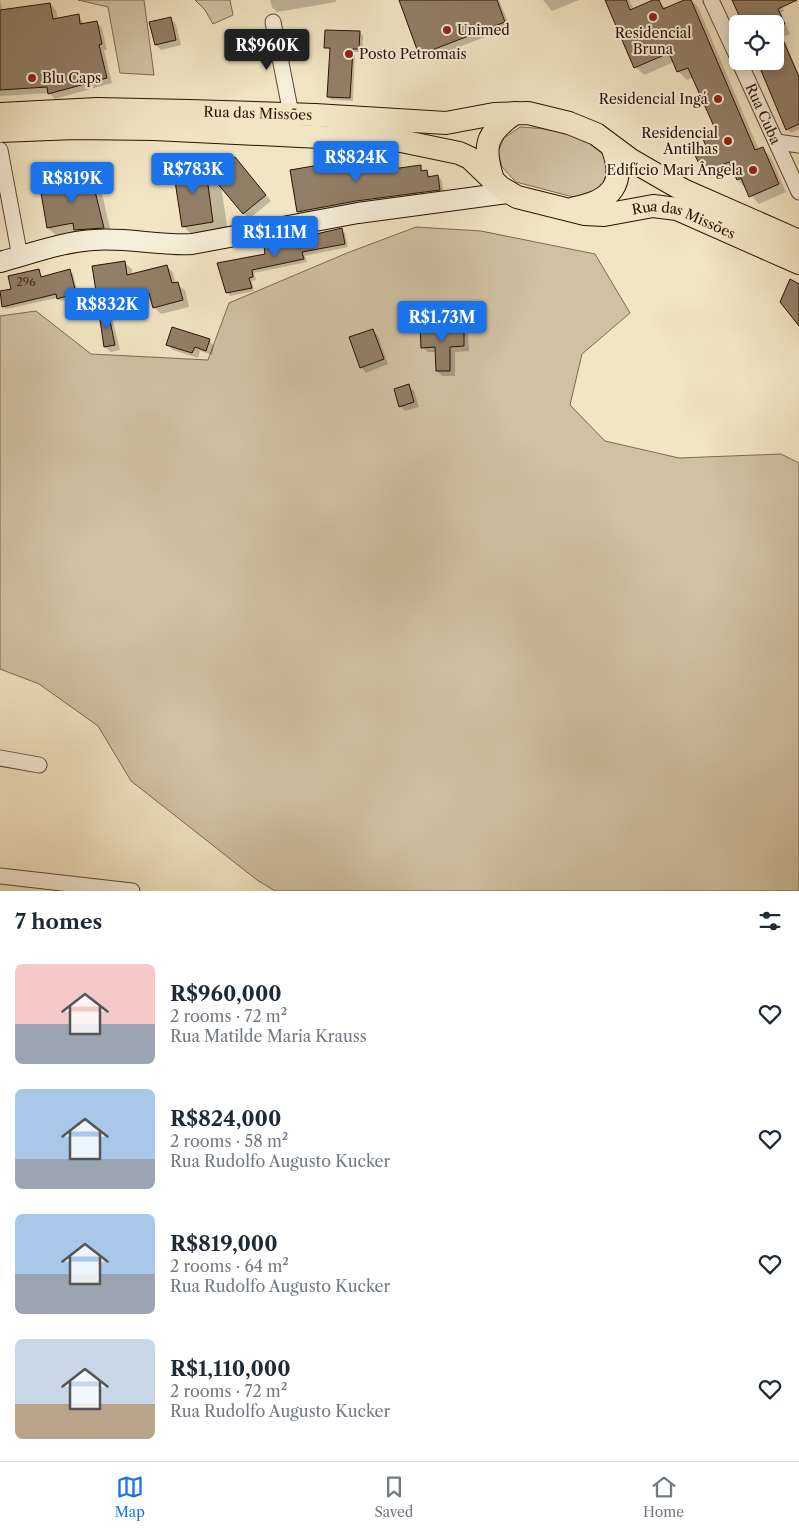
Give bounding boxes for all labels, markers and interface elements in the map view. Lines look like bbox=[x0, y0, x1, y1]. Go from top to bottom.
marker: Residencial Bruna bbox=[647, 11, 659, 23]
map controls bbox=[729, 15, 784, 70]
button: locate bbox=[729, 15, 784, 70]
place label: Unimed bbox=[457, 21, 510, 39]
marker: Unimed bbox=[441, 24, 453, 36]
place label: Residencial Bruna bbox=[615, 24, 691, 58]
pin: R$960K bbox=[226, 28, 308, 71]
text: R$960K bbox=[235, 35, 299, 55]
place label: Posto Petromais bbox=[359, 45, 467, 63]
marker: Posto Petromais bbox=[343, 48, 355, 60]
place label: Blu Caps bbox=[42, 69, 101, 87]
marker: Blu Caps bbox=[26, 72, 38, 84]
street label: Rua Cuba bbox=[741, 80, 785, 148]
place label: Residencial Ingá bbox=[599, 90, 709, 108]
marker: Residencial Ingá bbox=[712, 93, 724, 105]
street label: Rua das Missões bbox=[203, 102, 312, 124]
place label: Residencial Antilhas bbox=[641, 124, 718, 158]
marker: Residencial Antilhas bbox=[722, 135, 734, 147]
pin: R$824K bbox=[315, 140, 397, 183]
text: R$824K bbox=[325, 147, 387, 167]
pin: R$783K bbox=[152, 152, 234, 195]
text: R$783K bbox=[162, 159, 224, 179]
place label: Edifício Mari Ângela bbox=[607, 161, 744, 179]
pin: R$819K bbox=[31, 162, 113, 204]
marker: Edifício Mari Ângela bbox=[747, 164, 759, 176]
text: R$819K bbox=[42, 168, 102, 188]
street label: Rua das Missões bbox=[630, 197, 738, 243]
pin: R$1.11M bbox=[229, 216, 321, 258]
text: R$1.11M bbox=[243, 222, 307, 242]
house number: 296 bbox=[16, 275, 36, 289]
pin: R$832K bbox=[66, 288, 148, 330]
text: R$832K bbox=[76, 294, 138, 314]
pin: R$1.73M bbox=[396, 300, 488, 343]
text: R$1.73M bbox=[408, 307, 476, 327]
icon: filters bbox=[756, 907, 784, 935]
text: 7 homes bbox=[15, 909, 102, 934]
text: R$960,000 bbox=[170, 981, 282, 1006]
icon: home bbox=[55, 984, 115, 1044]
icon: heart bbox=[756, 1000, 784, 1028]
text: 2 rooms · 72 m² bbox=[170, 1006, 287, 1026]
text: Rua Matilde Maria Krauss bbox=[170, 1026, 367, 1046]
text: R$824,000 bbox=[170, 1106, 281, 1131]
icon: home bbox=[55, 1109, 115, 1169]
icon: heart bbox=[756, 1125, 784, 1153]
text: 2 rooms · 58 m² bbox=[170, 1131, 288, 1151]
text: Rua Rudolfo Augusto Kucker bbox=[170, 1151, 390, 1171]
text: R$819,000 bbox=[170, 1231, 278, 1256]
icon: home bbox=[55, 1234, 115, 1294]
icon: heart bbox=[756, 1250, 784, 1278]
text: 2 rooms · 64 m² bbox=[170, 1256, 289, 1276]
text: Rua Rudolfo Augusto Kucker bbox=[170, 1276, 390, 1296]
text: R$1,110,000 bbox=[170, 1356, 291, 1381]
icon: home bbox=[55, 1359, 115, 1419]
icon: heart bbox=[756, 1375, 784, 1403]
text: 2 rooms · 72 m² bbox=[170, 1381, 287, 1401]
text: Rua Rudolfo Augusto Kucker bbox=[170, 1401, 390, 1421]
tab: Map bbox=[115, 1473, 145, 1521]
tab: Saved bbox=[375, 1473, 413, 1521]
tab: Home bbox=[643, 1473, 684, 1521]

